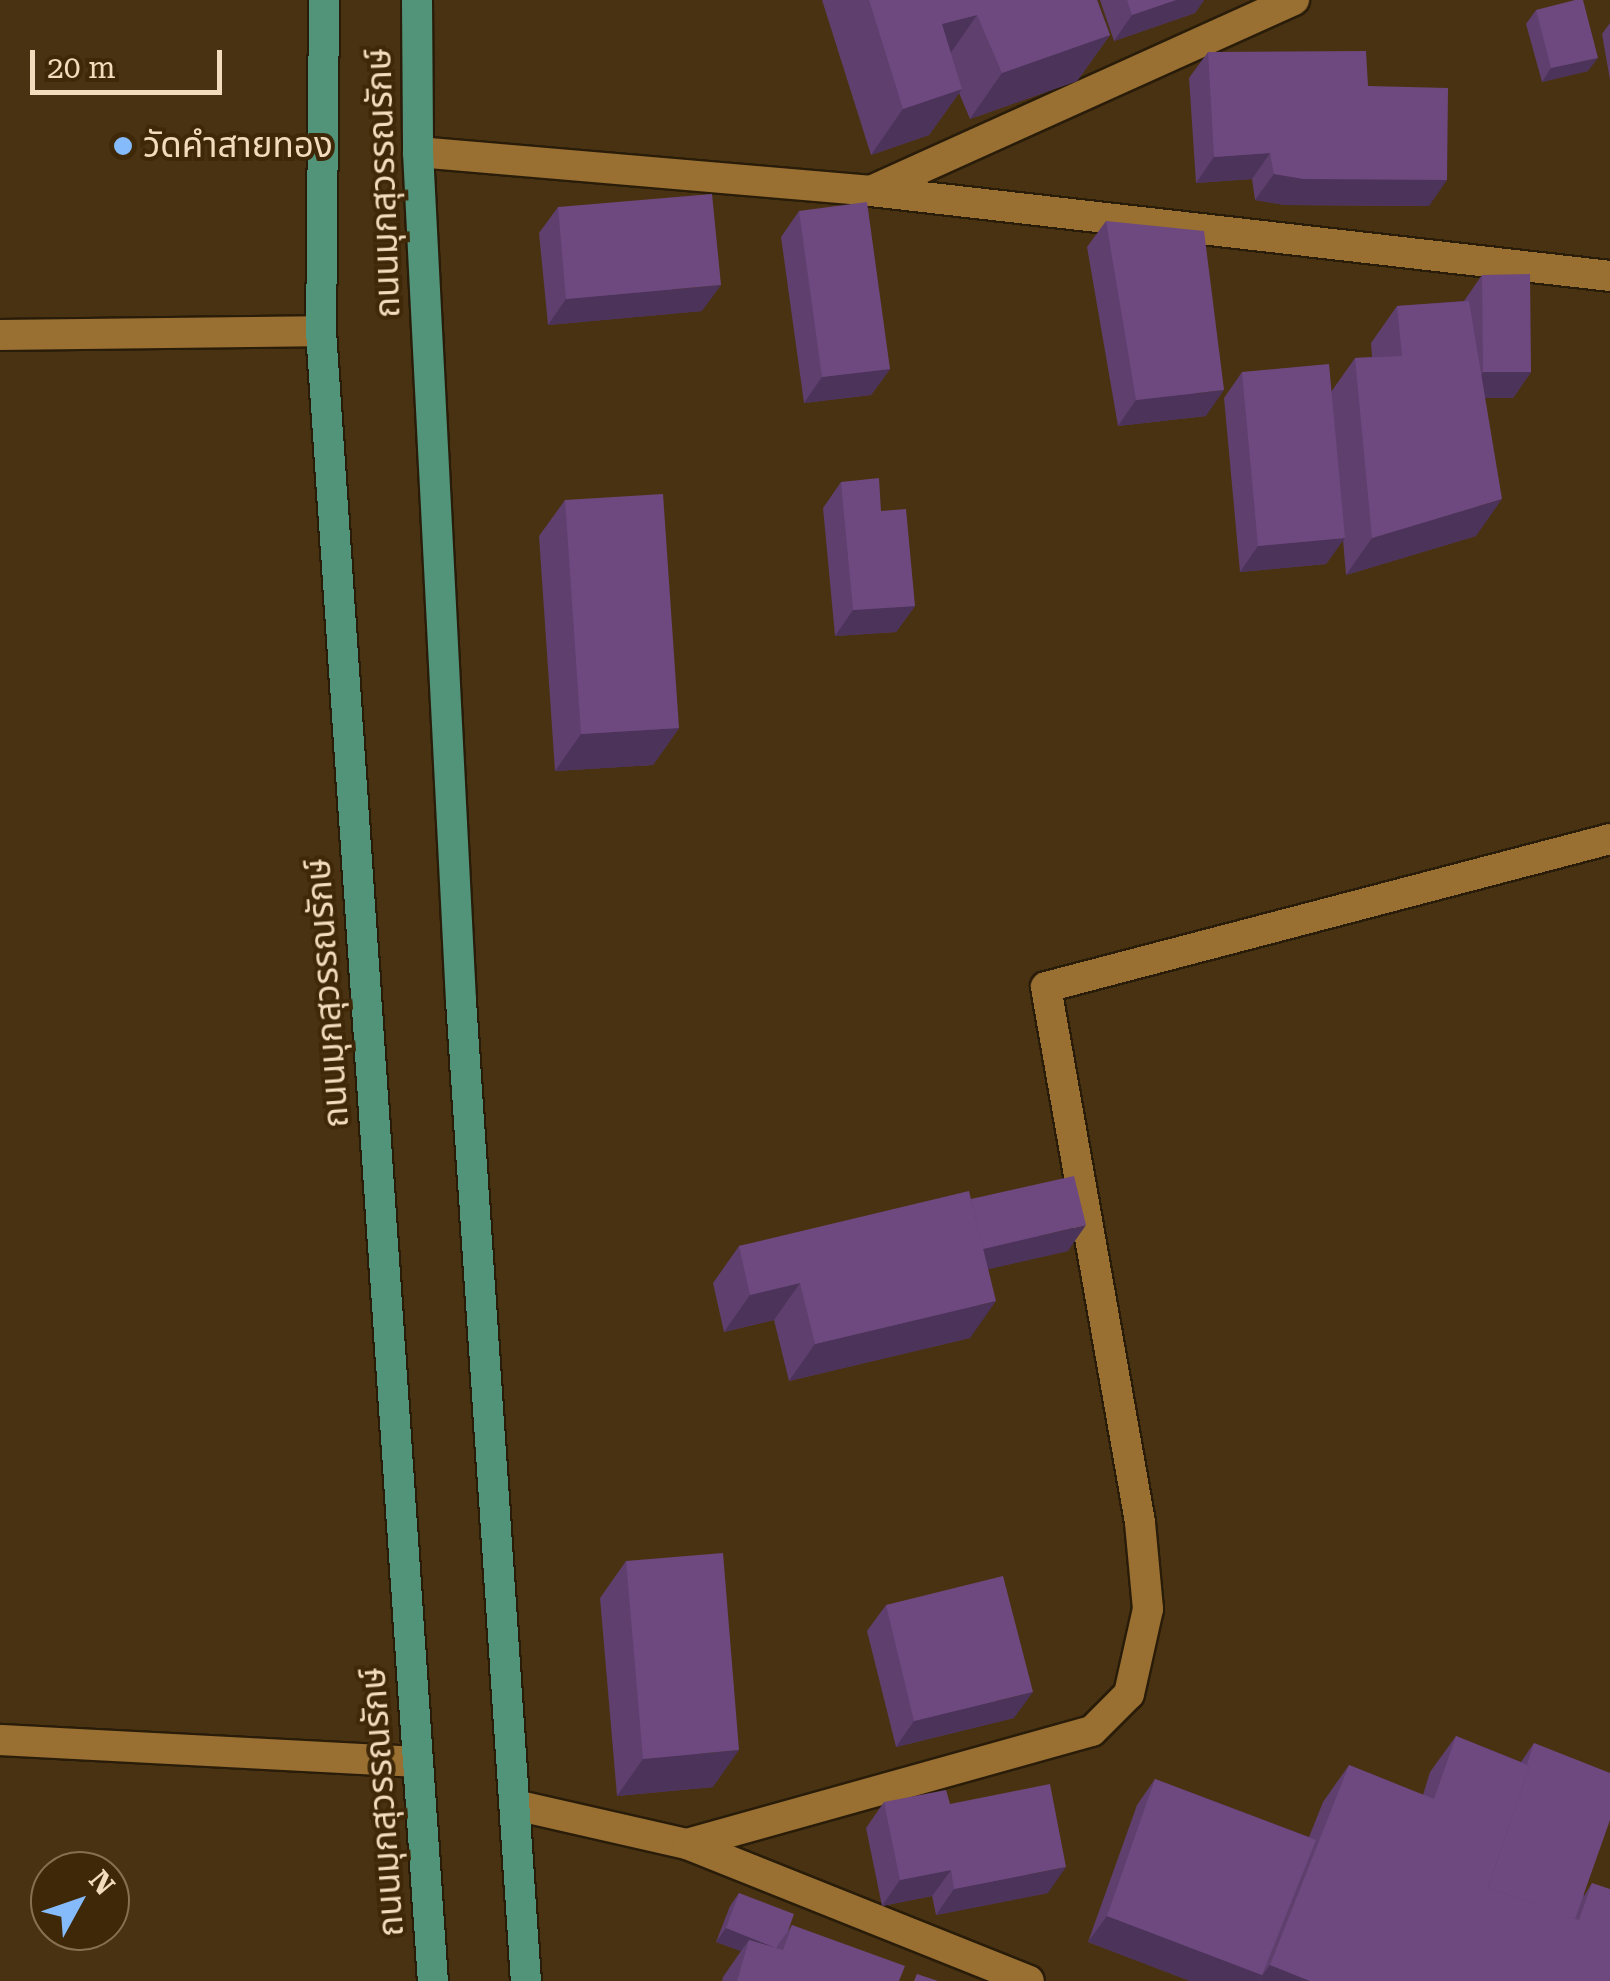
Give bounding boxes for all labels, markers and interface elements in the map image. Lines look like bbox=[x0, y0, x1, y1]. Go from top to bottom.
scale bar bbox=[35, 30, 228, 92]
street label: ถนนมุกสุวรรณรักษ์ bbox=[358, 47, 410, 319]
text: 20 m bbox=[47, 50, 116, 85]
place label: วัดคำสายทอง bbox=[143, 125, 333, 167]
marker: วัดคำสายทอง bbox=[112, 135, 134, 157]
street label: ถนนมุกสุวรรณรักษ์ bbox=[298, 857, 358, 1129]
street label: ถนนมุกสุวรรณรักษ์ bbox=[353, 1666, 413, 1938]
north arrow bbox=[30, 1851, 130, 1951]
text: N bbox=[82, 1864, 121, 1902]

